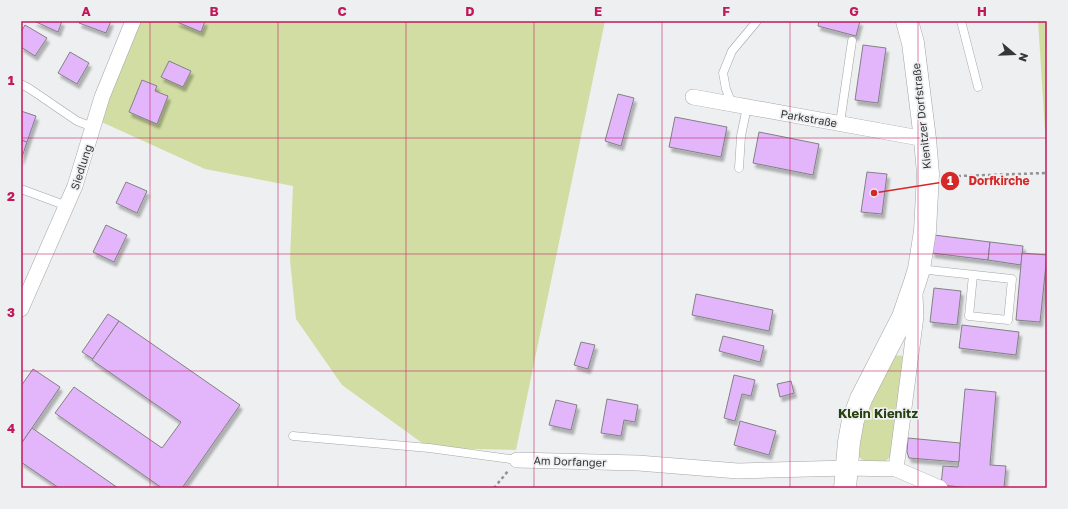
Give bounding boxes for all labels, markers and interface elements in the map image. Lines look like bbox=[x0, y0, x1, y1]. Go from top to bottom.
text: A bbox=[81, 3, 91, 19]
text: B bbox=[209, 3, 219, 19]
text: C bbox=[337, 3, 347, 19]
text: D bbox=[465, 3, 475, 19]
text: E bbox=[594, 3, 602, 19]
text: F bbox=[722, 3, 730, 19]
text: G bbox=[849, 3, 859, 19]
text: H bbox=[977, 3, 987, 19]
north arrow bbox=[994, 34, 1034, 74]
text: N bbox=[1016, 51, 1031, 63]
street label: Kienitzer Dorfstraße bbox=[909, 62, 933, 170]
text: 1 bbox=[8, 72, 15, 88]
street label: Parkstraße bbox=[780, 107, 838, 129]
street label: Siedlung bbox=[68, 143, 94, 191]
callout: Dorfkirche bbox=[940, 169, 1037, 193]
text: 1 bbox=[947, 173, 953, 188]
text: Dorfkirche bbox=[968, 173, 1030, 188]
text: 2 bbox=[7, 188, 15, 204]
text: 3 bbox=[7, 304, 15, 320]
district label: Klein Kienitz bbox=[838, 405, 918, 421]
text: 4 bbox=[7, 420, 15, 436]
street label: Am Dorfanger bbox=[533, 453, 607, 469]

